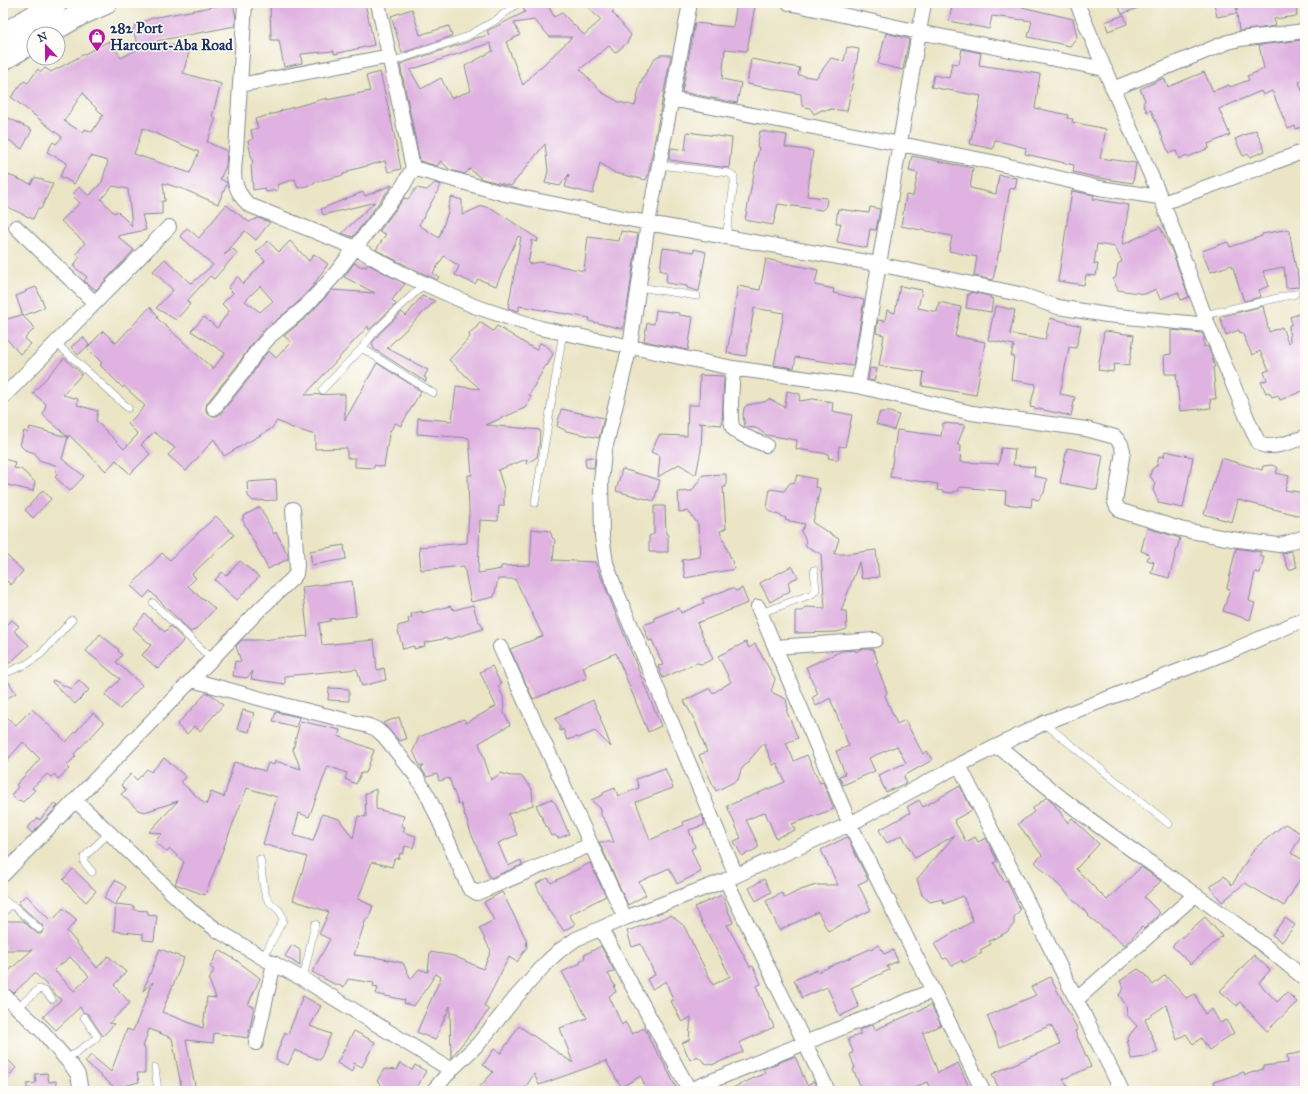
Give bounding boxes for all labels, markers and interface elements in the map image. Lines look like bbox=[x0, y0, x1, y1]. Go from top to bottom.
place label: 282 Port Harcourt-Aba Road bbox=[110, 19, 233, 54]
north arrow bbox=[26, 26, 66, 66]
shop icon: 282 Port Harcourt-Aba Road bbox=[87, 27, 107, 52]
text: N bbox=[36, 29, 50, 45]

